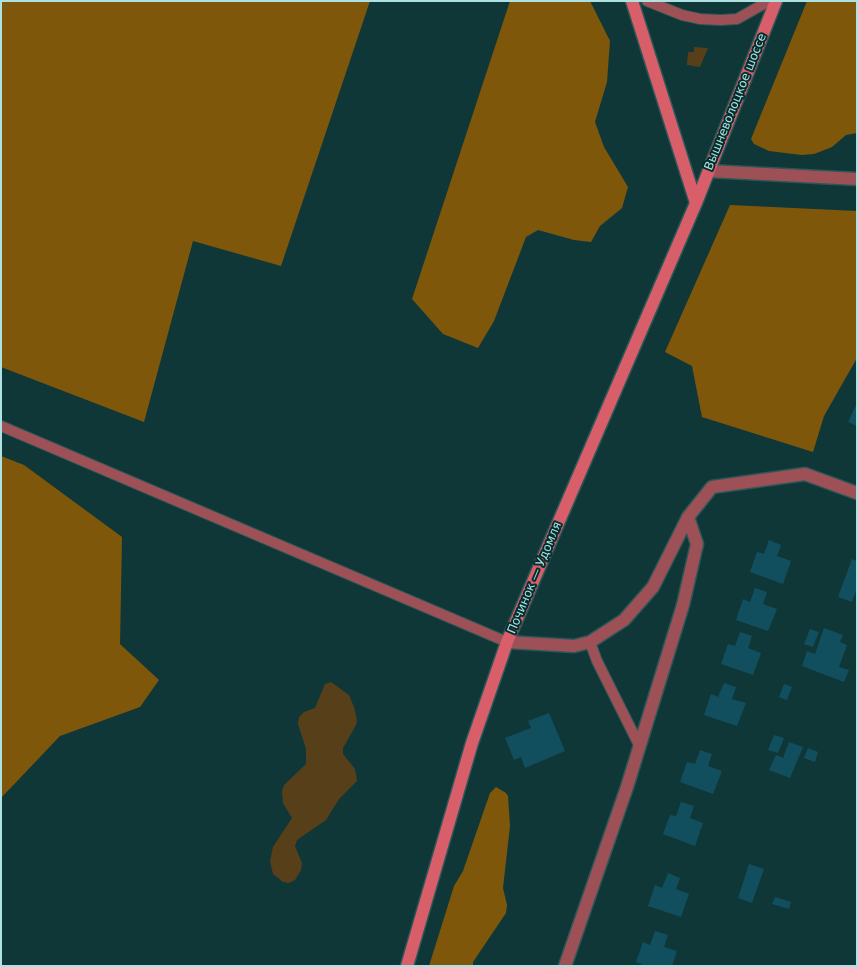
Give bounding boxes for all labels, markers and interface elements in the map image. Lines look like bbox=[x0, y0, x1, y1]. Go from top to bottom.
street label: Вышневолоцкое шоссе bbox=[702, 32, 770, 172]
street label: Починок — Удомля bbox=[505, 520, 565, 636]

